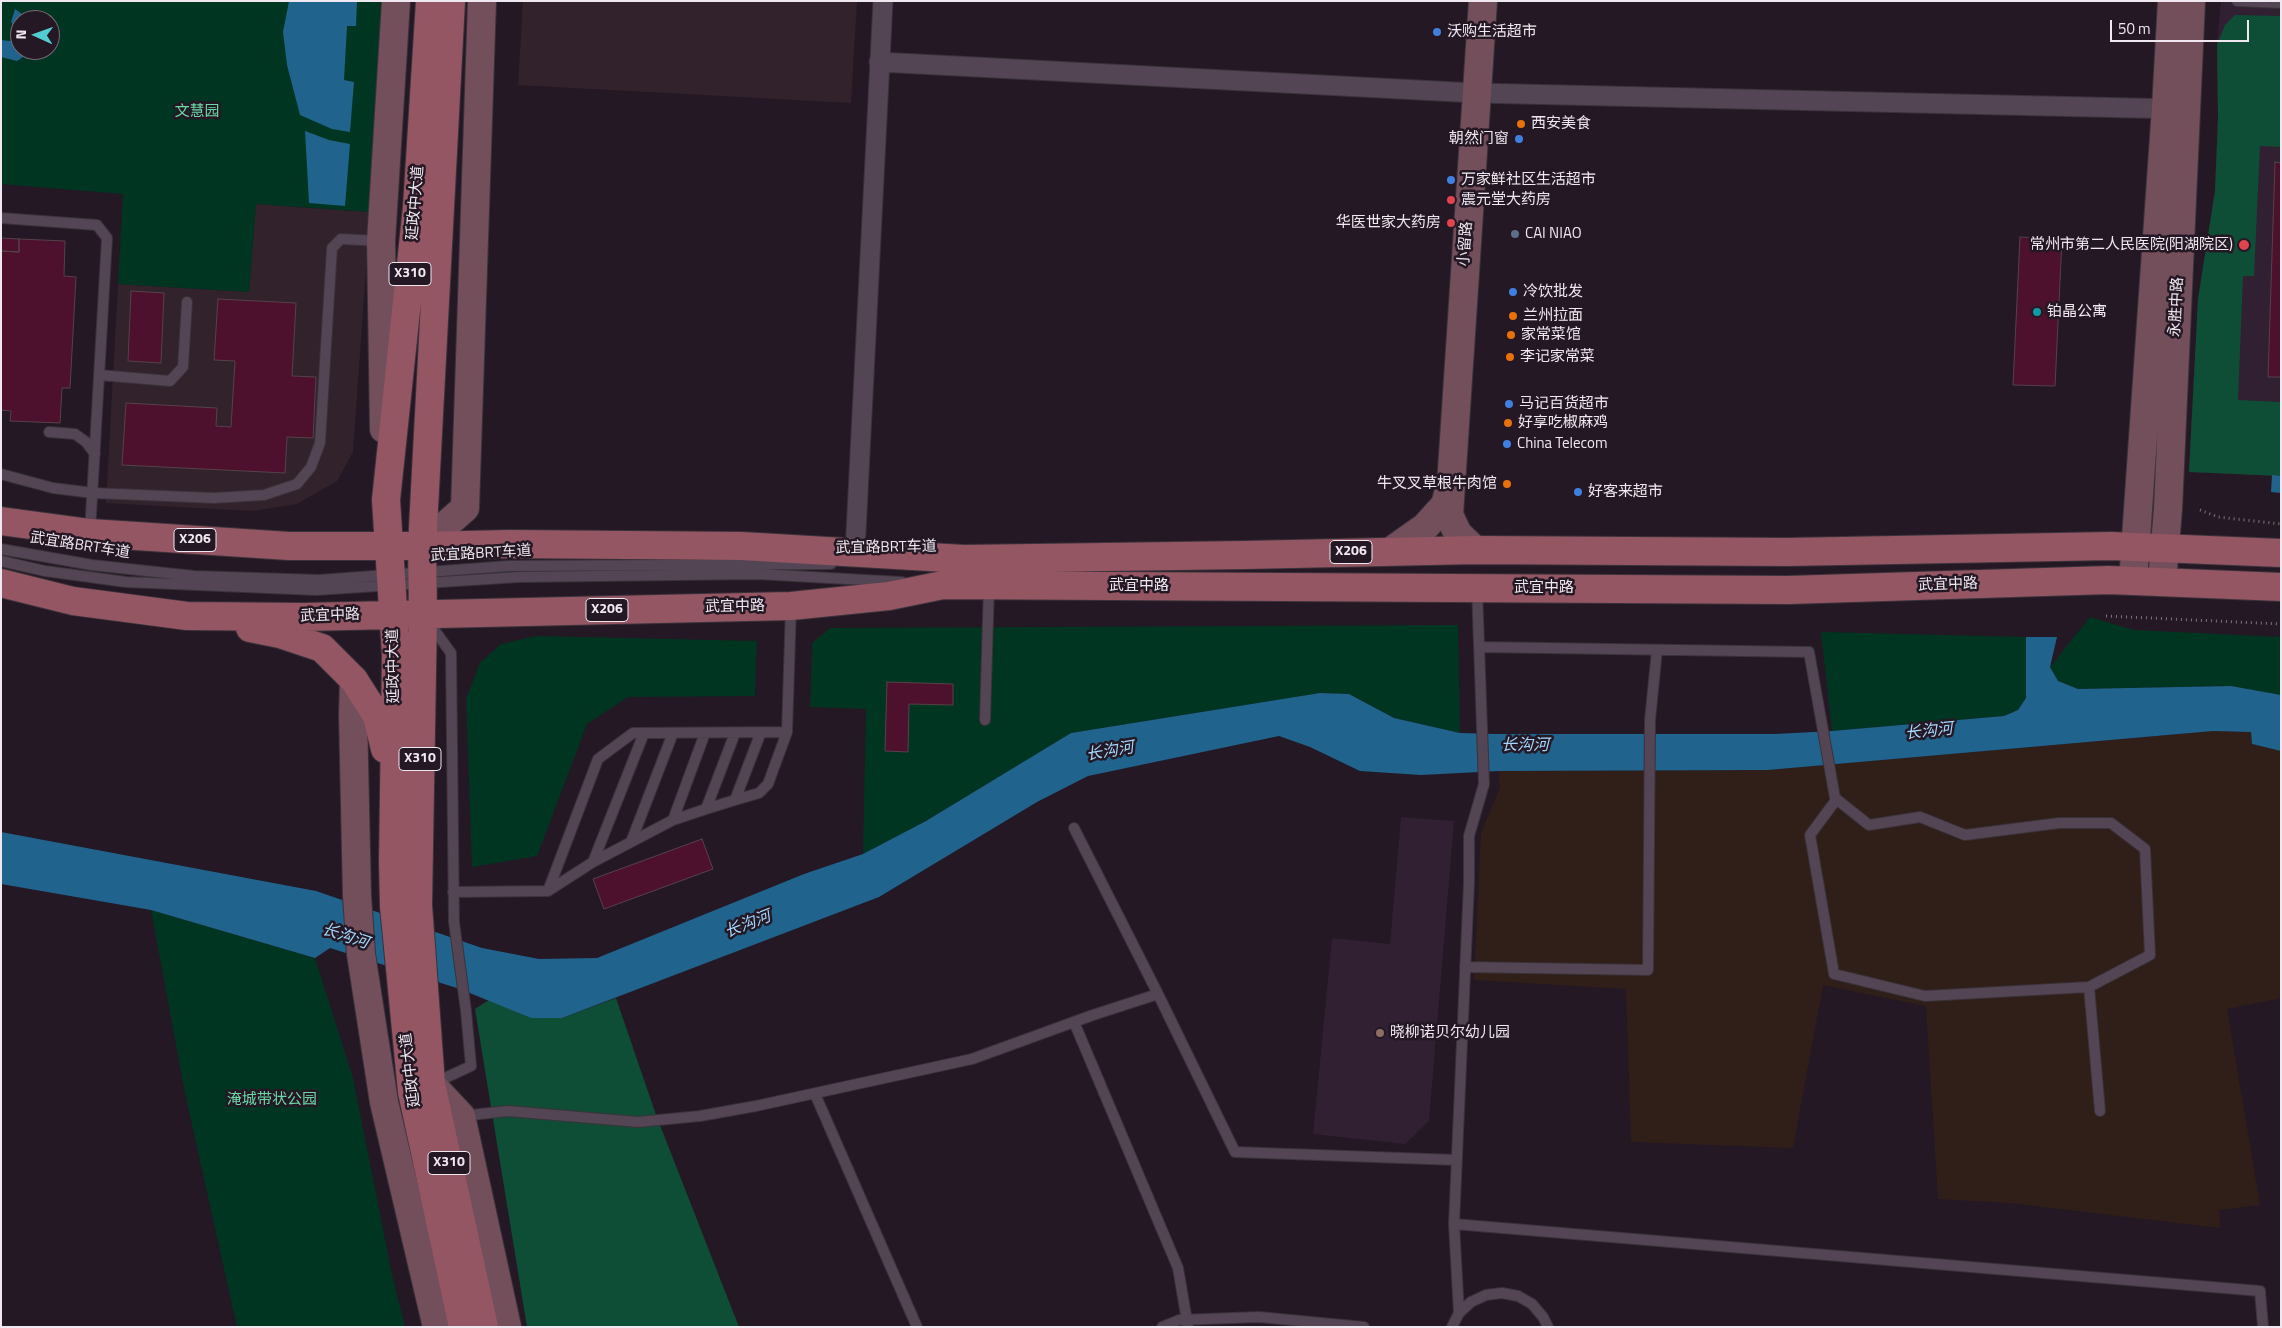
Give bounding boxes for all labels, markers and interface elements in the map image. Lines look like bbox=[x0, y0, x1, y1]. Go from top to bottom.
north arrow bbox=[10, 10, 60, 60]
scale bar bbox=[2112, 10, 2251, 42]
text: 50 m bbox=[2118, 17, 2151, 40]
place label: 沃购生活超市 bbox=[1447, 23, 1537, 41]
marker: 沃购生活超市 bbox=[1431, 26, 1443, 38]
text: N bbox=[10, 29, 31, 40]
park label: 文慧园 bbox=[175, 103, 219, 121]
place label: 西安美食 bbox=[1531, 115, 1591, 133]
marker: 西安美食 bbox=[1515, 118, 1527, 130]
place label: 朝然门窗 bbox=[1449, 130, 1509, 148]
marker: 朝然门窗 bbox=[1513, 133, 1525, 145]
street label: 延政中大道 bbox=[404, 165, 428, 241]
place label: 万家鲜社区生活超市 bbox=[1461, 171, 1596, 189]
marker: 万家鲜社区生活超市 bbox=[1445, 174, 1457, 186]
place label: 震元堂大药房 bbox=[1461, 191, 1551, 209]
marker: 震元堂大药房 bbox=[1445, 194, 1457, 206]
place label: 华医世家大药房 bbox=[1336, 214, 1441, 232]
marker: 华医世家大药房 bbox=[1445, 217, 1457, 229]
street label: 小留路 bbox=[1455, 221, 1477, 267]
place label: CAI NIAO bbox=[1525, 225, 1582, 243]
marker: CAI NIAO bbox=[1509, 228, 1521, 240]
place label: 常州市第二人民医院(阳湖院区) bbox=[2030, 236, 2233, 254]
marker: 常州市第二人民医院(阳湖院区) bbox=[2237, 238, 2251, 252]
road number: X310 bbox=[389, 262, 431, 286]
street label: 永胜中路 bbox=[2166, 277, 2188, 337]
place label: 冷饮批发 bbox=[1523, 283, 1583, 301]
marker: 冷饮批发 bbox=[1507, 286, 1519, 298]
place label: 铂晶公寓 bbox=[2047, 303, 2107, 321]
marker: 铂晶公寓 bbox=[2031, 306, 2043, 318]
place label: 兰州拉面 bbox=[1523, 307, 1583, 325]
marker: 兰州拉面 bbox=[1507, 310, 1519, 322]
place label: 家常菜馆 bbox=[1521, 326, 1581, 344]
marker: 家常菜馆 bbox=[1505, 329, 1517, 341]
place label: 李记家常菜 bbox=[1520, 348, 1595, 366]
marker: 李记家常菜 bbox=[1504, 351, 1516, 363]
place label: 马记百货超市 bbox=[1519, 395, 1609, 413]
marker: 马记百货超市 bbox=[1503, 398, 1515, 410]
place label: 好享吃椒麻鸡 bbox=[1518, 414, 1608, 432]
marker: 好享吃椒麻鸡 bbox=[1502, 417, 1514, 429]
place label: China Telecom bbox=[1517, 435, 1607, 453]
marker: China Telecom bbox=[1501, 438, 1513, 450]
place label: 牛叉叉草根牛肉馆 bbox=[1377, 475, 1497, 493]
marker: 牛叉叉草根牛肉馆 bbox=[1501, 478, 1513, 490]
place label: 好客来超市 bbox=[1588, 483, 1663, 501]
marker: 好客来超市 bbox=[1572, 486, 1584, 498]
road number: X206 bbox=[174, 528, 216, 552]
street label: 武宜路BRT车道 bbox=[29, 529, 131, 563]
street label: 武宜路BRT车道 bbox=[835, 538, 937, 558]
road number: X206 bbox=[1330, 540, 1372, 564]
street label: 武宜路BRT车道 bbox=[430, 542, 532, 566]
street label: 武宜中路 bbox=[1918, 575, 1978, 595]
street label: 武宜中路 bbox=[1109, 577, 1169, 595]
street label: 武宜中路 bbox=[1514, 579, 1574, 597]
street label: 武宜中路 bbox=[705, 597, 765, 617]
road number: X206 bbox=[586, 598, 628, 622]
street label: 武宜中路 bbox=[300, 606, 360, 626]
street label: 延政中大道 bbox=[384, 628, 404, 704]
water label: 长沟河 bbox=[1904, 720, 1954, 744]
water label: 长沟河 bbox=[1501, 736, 1549, 756]
water label: 长沟河 bbox=[1085, 739, 1135, 765]
road number: X310 bbox=[399, 748, 441, 771]
water label: 长沟河 bbox=[722, 907, 774, 943]
water label: 长沟河 bbox=[319, 920, 371, 954]
place label: 晓柳诺贝尔幼儿园 bbox=[1390, 1024, 1510, 1042]
marker: 晓柳诺贝尔幼儿园 bbox=[1374, 1027, 1386, 1039]
street label: 延政中大道 bbox=[397, 1032, 425, 1108]
park label: 淹城带状公园 bbox=[227, 1091, 317, 1109]
road number: X310 bbox=[428, 1152, 470, 1174]

